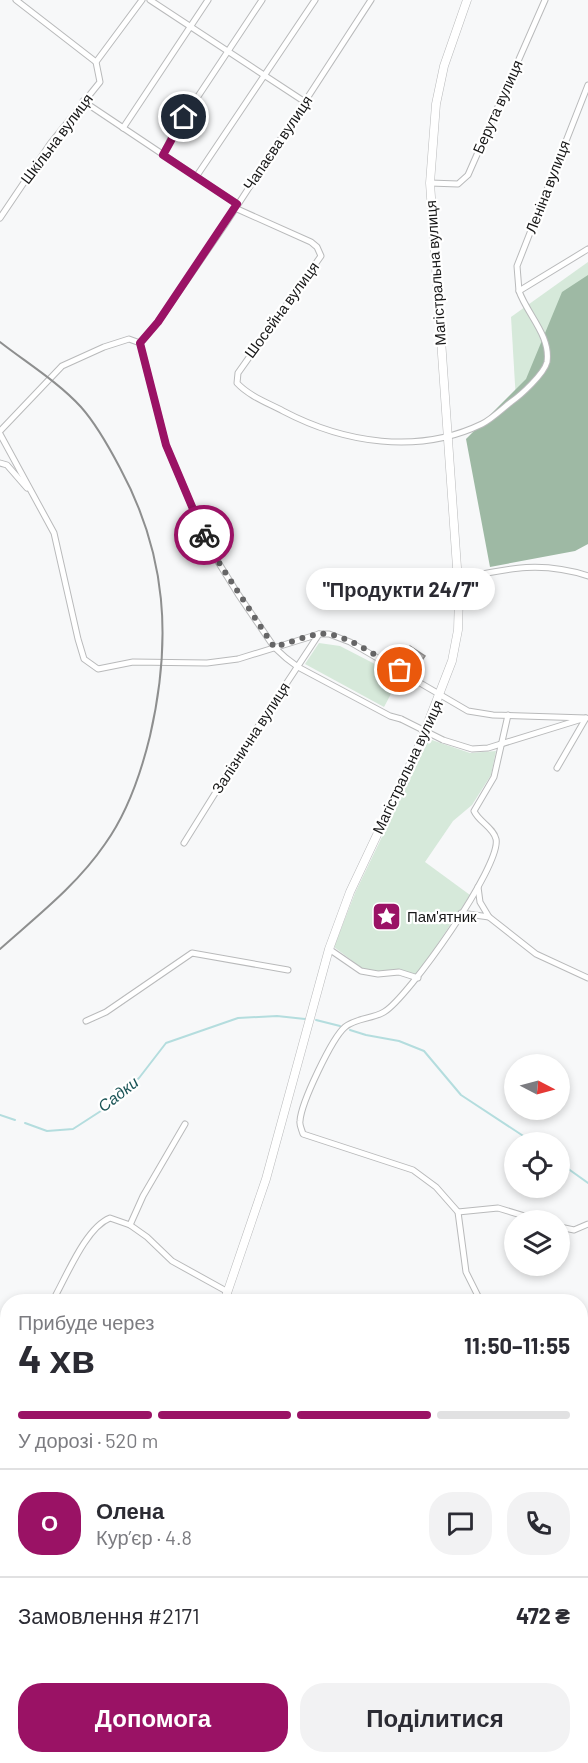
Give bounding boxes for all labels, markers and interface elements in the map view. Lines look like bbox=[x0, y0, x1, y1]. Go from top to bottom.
street label: Берута вулиця bbox=[468, 57, 526, 156]
street label: Шкільна вулиця bbox=[16, 90, 96, 187]
pin bbox=[158, 91, 209, 142]
street label: Чапаєва вулиця bbox=[239, 92, 315, 193]
icon: home bbox=[167, 100, 200, 133]
street label: Леніна вулиця bbox=[521, 138, 573, 236]
street label: Магістральна вулиця bbox=[421, 200, 449, 346]
street label: Шосейна вулиця bbox=[240, 258, 322, 361]
courier bbox=[174, 505, 234, 565]
icon: bike bbox=[188, 519, 221, 552]
callout: "Продукти 24/7" bbox=[306, 568, 494, 610]
text: "Продукти 24/7" bbox=[323, 577, 478, 601]
pin bbox=[374, 644, 425, 695]
icon: bag bbox=[383, 653, 416, 686]
street label: Залізнична вулиця bbox=[207, 678, 293, 797]
street label: Магістральна вулиця bbox=[368, 697, 446, 836]
place icon: Пам'ятник bbox=[370, 901, 402, 933]
place label: Пам'ятник bbox=[407, 907, 477, 925]
north arrow bbox=[504, 1054, 570, 1120]
map controls bbox=[504, 1054, 570, 1276]
water label: Садки bbox=[94, 1072, 142, 1115]
button: locate bbox=[504, 1132, 570, 1198]
button: layers bbox=[504, 1210, 570, 1276]
text: Прибуде через bbox=[18, 1310, 154, 1334]
text: 11:50–11:55 bbox=[464, 1332, 570, 1358]
text: 4 хв bbox=[18, 1334, 95, 1381]
text: У дорозі · 520 m bbox=[18, 1428, 158, 1452]
button: chat bbox=[429, 1492, 492, 1555]
button: phone bbox=[507, 1492, 570, 1555]
text: Олена bbox=[96, 1497, 164, 1523]
text: О bbox=[41, 1509, 58, 1535]
text: Кур’єр · 4.8 bbox=[96, 1525, 192, 1549]
text: Замовлення #2171 bbox=[18, 1602, 200, 1628]
text: 472 ₴ bbox=[516, 1602, 570, 1628]
button: Допомога bbox=[18, 1683, 288, 1752]
button: Поділитися bbox=[300, 1683, 570, 1752]

